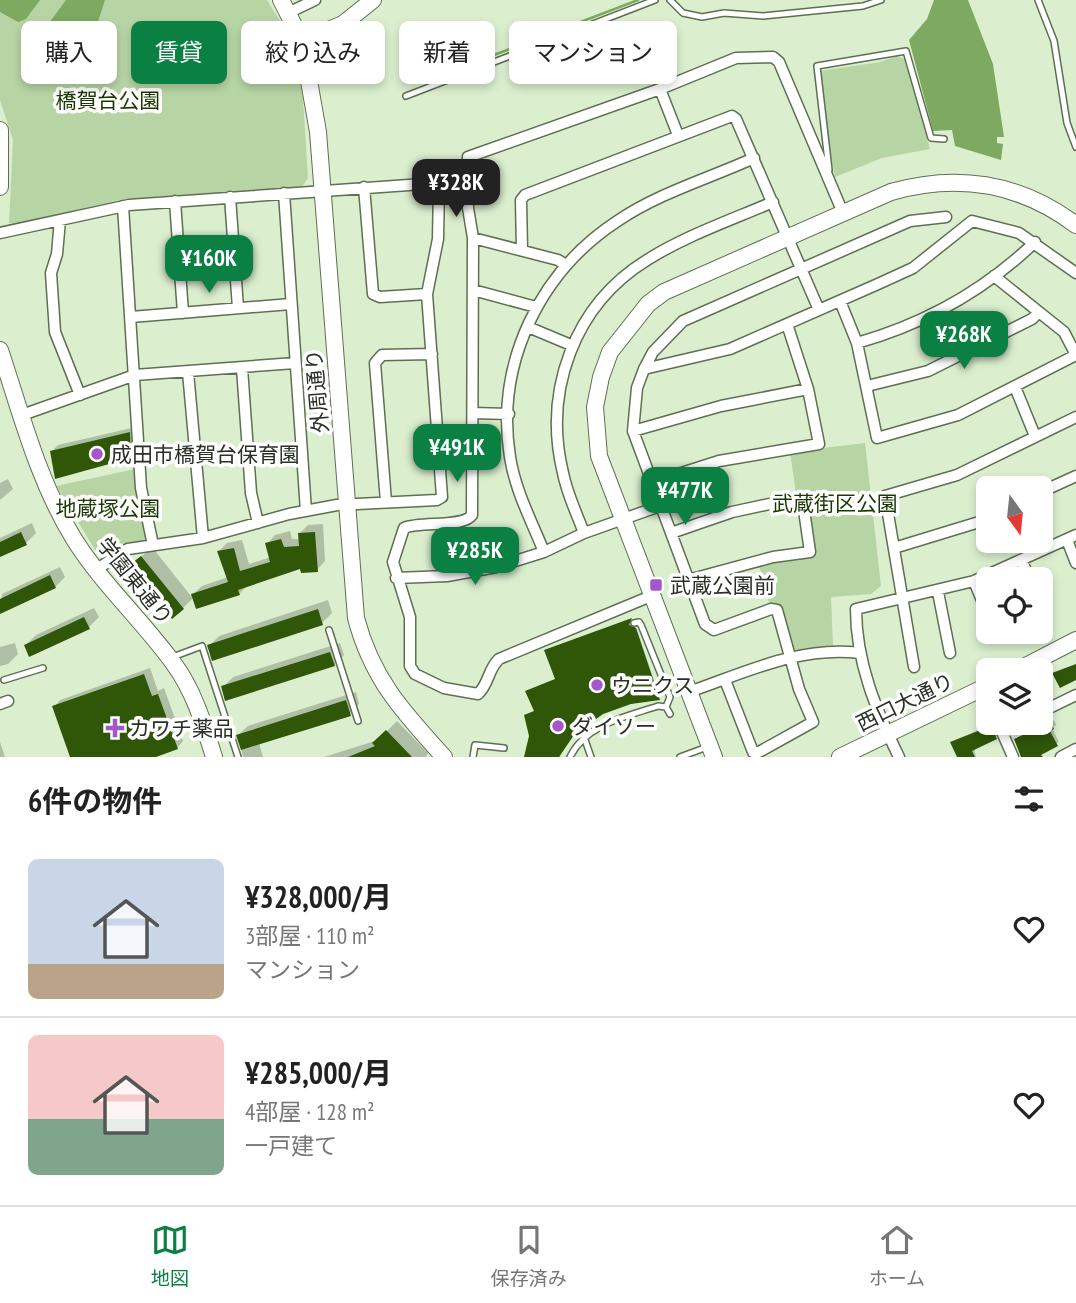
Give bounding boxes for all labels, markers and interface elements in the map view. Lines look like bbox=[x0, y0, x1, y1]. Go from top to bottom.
chip: 購入 bbox=[21, 21, 117, 84]
chip: 賃貸 bbox=[131, 21, 227, 84]
chip: 絞り込み bbox=[241, 21, 385, 84]
chip: 新着 bbox=[399, 21, 495, 84]
chip: マンション bbox=[509, 21, 677, 84]
park label: 橋賀台公園 bbox=[56, 87, 161, 114]
pin: ¥328K bbox=[407, 160, 505, 219]
text: ¥328K bbox=[428, 167, 484, 196]
pin: ¥160K bbox=[160, 236, 258, 295]
text: ¥160K bbox=[181, 243, 237, 272]
pin: ¥268K bbox=[915, 312, 1013, 371]
text: ¥268K bbox=[936, 319, 992, 348]
street label: 外周通り bbox=[300, 348, 334, 434]
pin: ¥491K bbox=[408, 424, 506, 484]
text: ¥491K bbox=[429, 432, 485, 461]
place label: 成田市橋賀台保育園 bbox=[111, 441, 300, 468]
marker: 成田市橋賀台保育園 bbox=[89, 446, 105, 462]
pin: ¥477K bbox=[636, 468, 734, 527]
text: ¥477K bbox=[657, 475, 713, 504]
north arrow bbox=[976, 476, 1054, 553]
map controls bbox=[976, 476, 1053, 735]
park label: 武蔵街区公園 bbox=[772, 490, 898, 517]
park label: 地蔵塚公園 bbox=[56, 495, 161, 522]
pin: ¥285K bbox=[426, 528, 524, 587]
street label: 学園東通り bbox=[91, 532, 179, 630]
text: ¥285K bbox=[447, 535, 503, 564]
button: locate bbox=[976, 567, 1053, 644]
place label: 武蔵公園前 bbox=[670, 572, 775, 599]
marker: 武蔵公園前 bbox=[648, 577, 664, 593]
button: layers bbox=[976, 658, 1053, 735]
street label: 西口大通り bbox=[852, 667, 958, 737]
place label: ウニクス bbox=[611, 672, 694, 699]
marker: ウニクス bbox=[589, 677, 605, 693]
place label: ダイソー bbox=[572, 713, 656, 740]
place label: カワチ薬品 bbox=[129, 715, 234, 742]
marker: ダイソー bbox=[550, 718, 566, 734]
marker: カワチ薬品 bbox=[107, 720, 123, 736]
icon: filters bbox=[1010, 780, 1048, 818]
text: 6件の物件 bbox=[28, 781, 162, 820]
text: ¥328,000/月 bbox=[245, 877, 392, 916]
icon: home bbox=[84, 887, 168, 971]
icon: heart bbox=[1010, 910, 1048, 948]
text: 3部屋 · 110 m² bbox=[245, 921, 375, 950]
text: マンション bbox=[245, 955, 360, 984]
text: ¥285,000/月 bbox=[245, 1053, 392, 1092]
icon: home bbox=[84, 1063, 168, 1147]
icon: heart bbox=[1010, 1086, 1048, 1124]
text: 4部屋 · 128 m² bbox=[245, 1097, 375, 1126]
text: 一戸建て bbox=[245, 1131, 337, 1160]
tab: 地図 bbox=[151, 1221, 189, 1290]
tab: 保存済み bbox=[491, 1221, 567, 1290]
tab: ホーム bbox=[869, 1221, 925, 1290]

